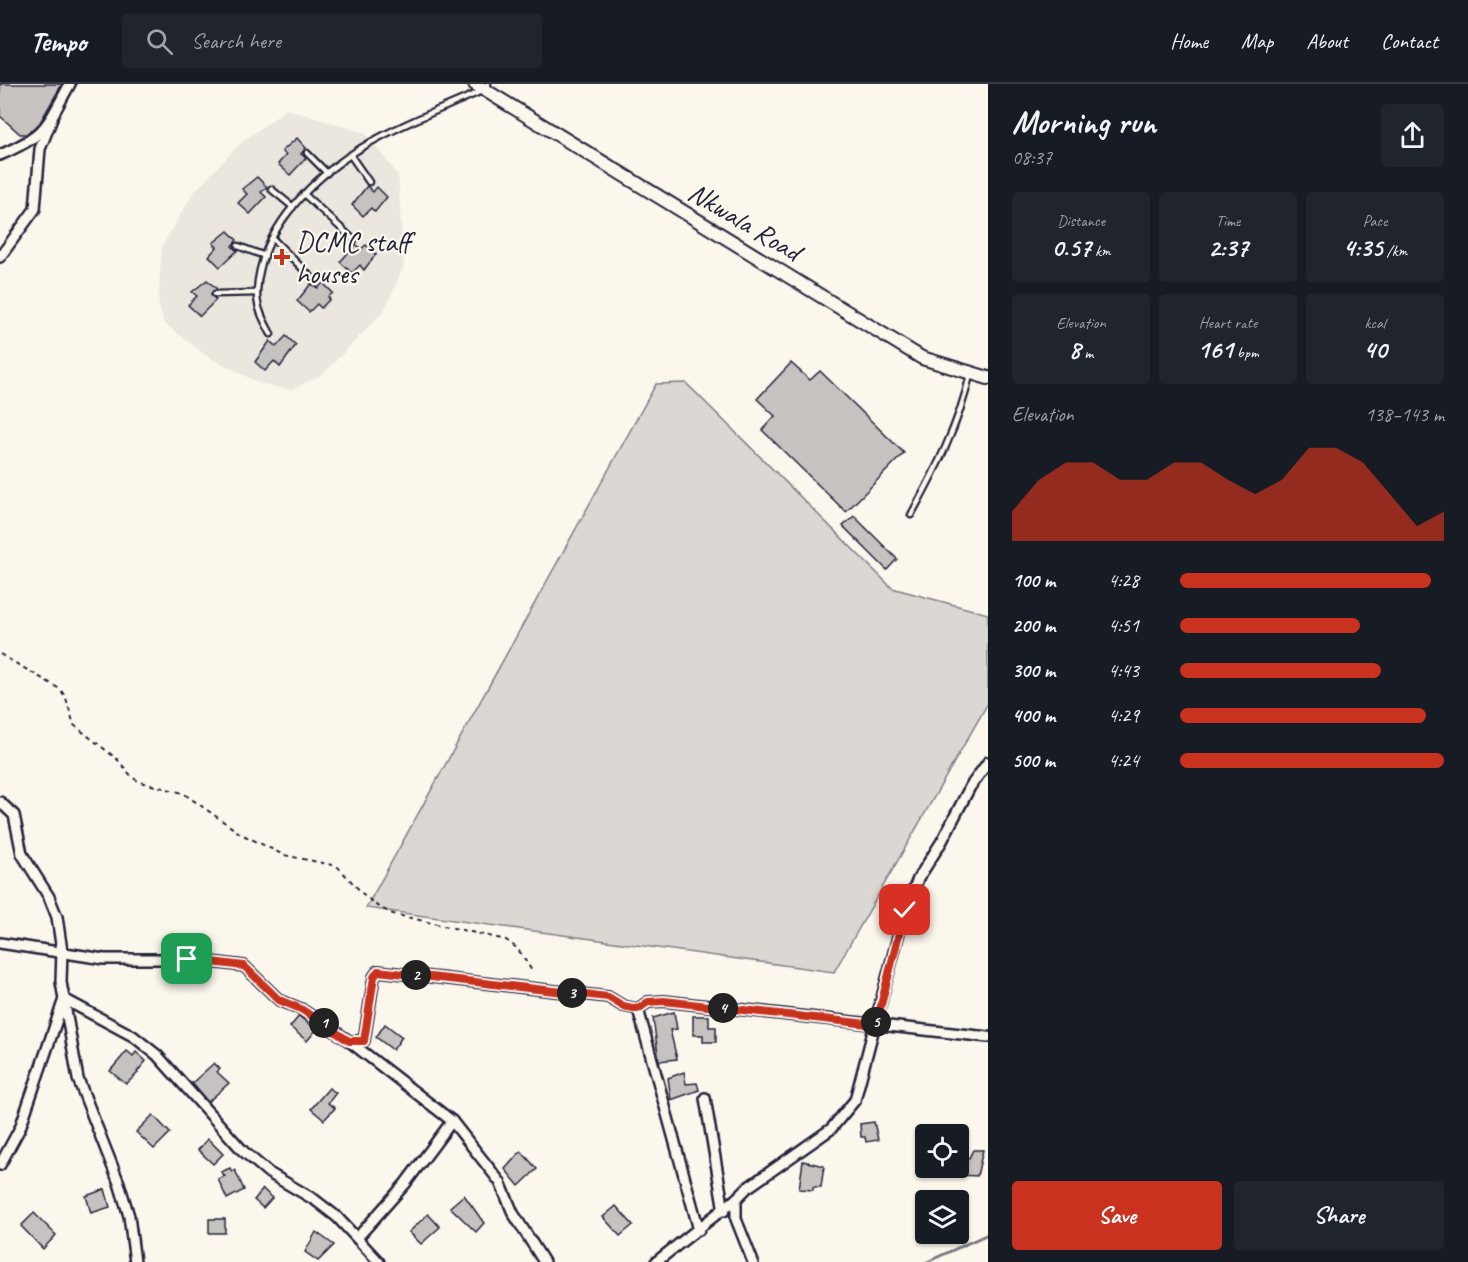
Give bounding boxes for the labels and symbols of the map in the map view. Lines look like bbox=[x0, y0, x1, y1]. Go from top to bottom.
street label: Nkwala Road bbox=[682, 174, 811, 271]
place label: DCMC staff houses bbox=[296, 224, 417, 291]
marker: DCMC staff houses bbox=[273, 248, 291, 266]
pin bbox=[879, 884, 930, 935]
pin bbox=[161, 933, 212, 984]
pin: 2 bbox=[401, 960, 431, 990]
pin: 3 bbox=[557, 978, 587, 1008]
pin: 4 bbox=[708, 993, 738, 1023]
pin: 5 bbox=[861, 1007, 891, 1037]
pin: 1 bbox=[309, 1008, 339, 1038]

